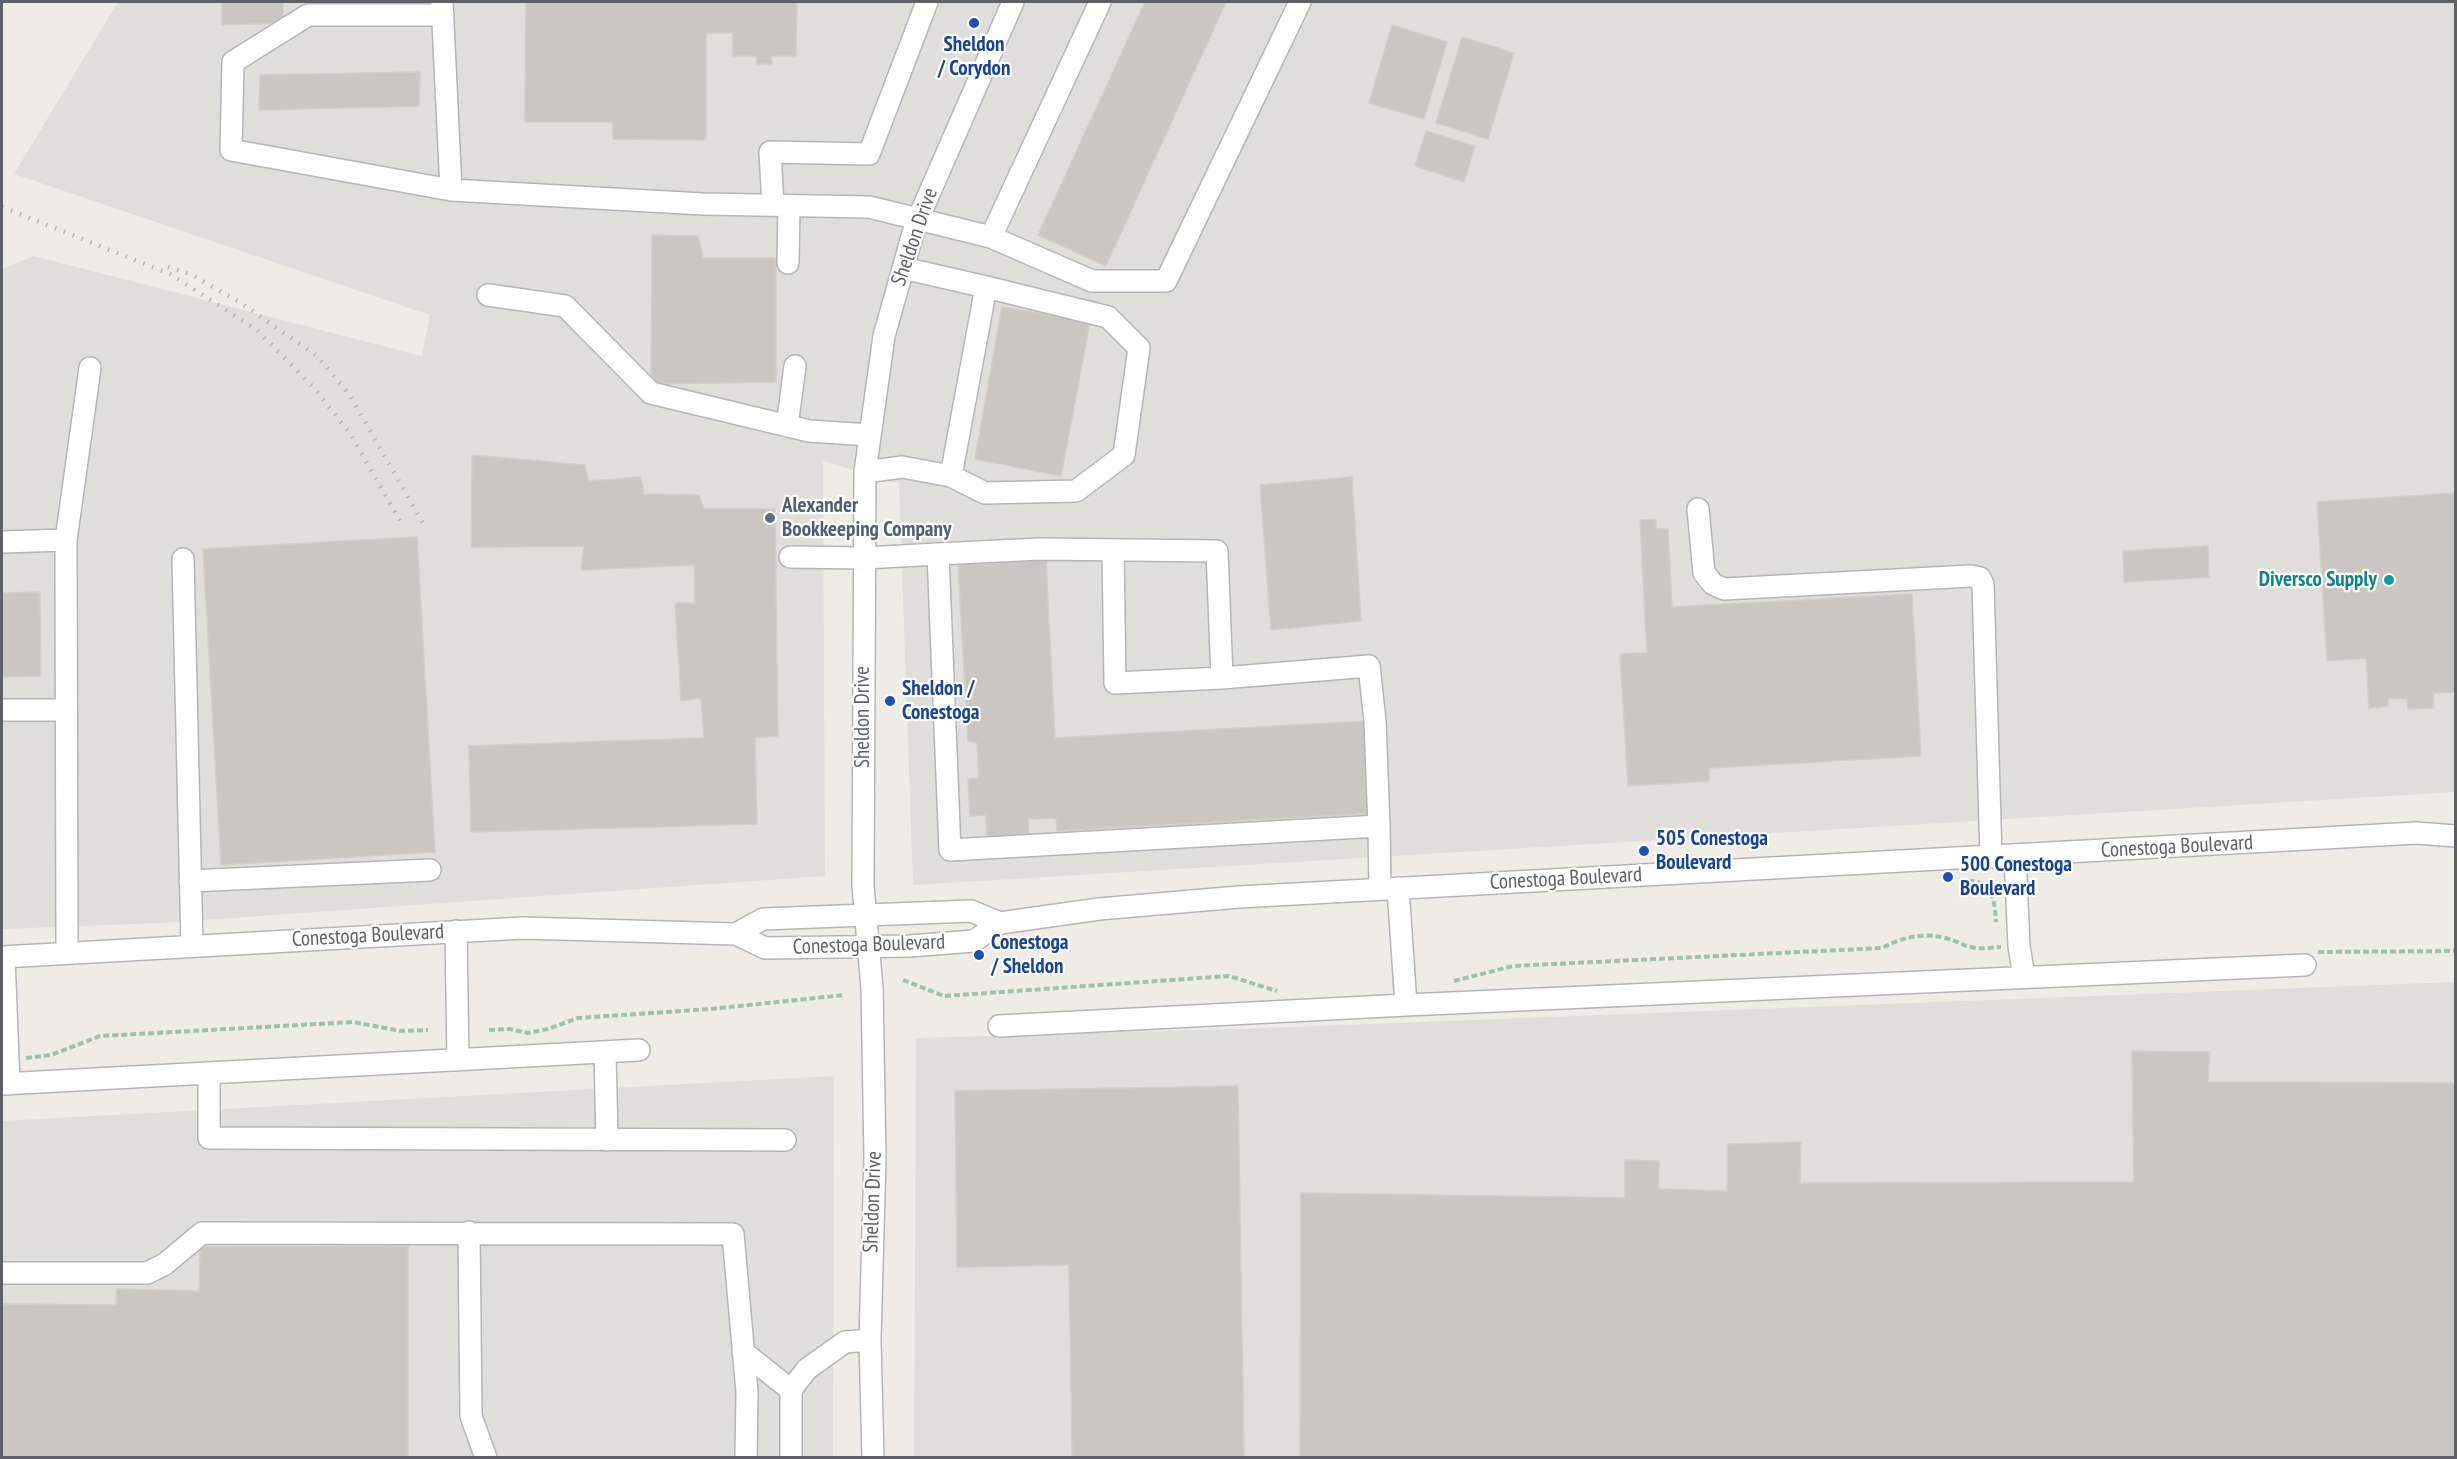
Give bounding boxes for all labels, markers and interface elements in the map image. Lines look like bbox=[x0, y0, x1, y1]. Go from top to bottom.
marker: Sheldon / Corydon bbox=[967, 16, 981, 30]
place label: Sheldon / Corydon bbox=[938, 32, 1010, 82]
street label: Sheldon Drive bbox=[887, 185, 943, 289]
place label: Alexander Bookkeeping Company bbox=[782, 493, 951, 543]
marker: Alexander Bookkeeping Company bbox=[763, 511, 777, 525]
place label: Diversco Supply bbox=[2259, 567, 2377, 593]
marker: Diversco Supply bbox=[2382, 573, 2396, 587]
street label: Sheldon Drive bbox=[850, 666, 876, 768]
place label: Sheldon / Conestoga bbox=[902, 676, 980, 726]
marker: Sheldon / Conestoga bbox=[883, 694, 897, 708]
place label: 505 Conestoga Boulevard bbox=[1656, 826, 1768, 876]
street label: Conestoga Boulevard bbox=[2100, 830, 2254, 864]
marker: 505 Conestoga Boulevard bbox=[1637, 844, 1651, 858]
place label: 500 Conestoga Boulevard bbox=[1960, 852, 2072, 902]
street label: Conestoga Boulevard bbox=[1489, 862, 1643, 896]
marker: 500 Conestoga Boulevard bbox=[1941, 870, 1955, 884]
street label: Conestoga Boulevard bbox=[291, 919, 445, 953]
street label: Conestoga Boulevard bbox=[792, 930, 946, 960]
place label: Conestoga / Sheldon bbox=[991, 930, 1069, 980]
marker: Conestoga / Sheldon bbox=[972, 948, 986, 962]
street label: Sheldon Drive bbox=[859, 1151, 887, 1253]

